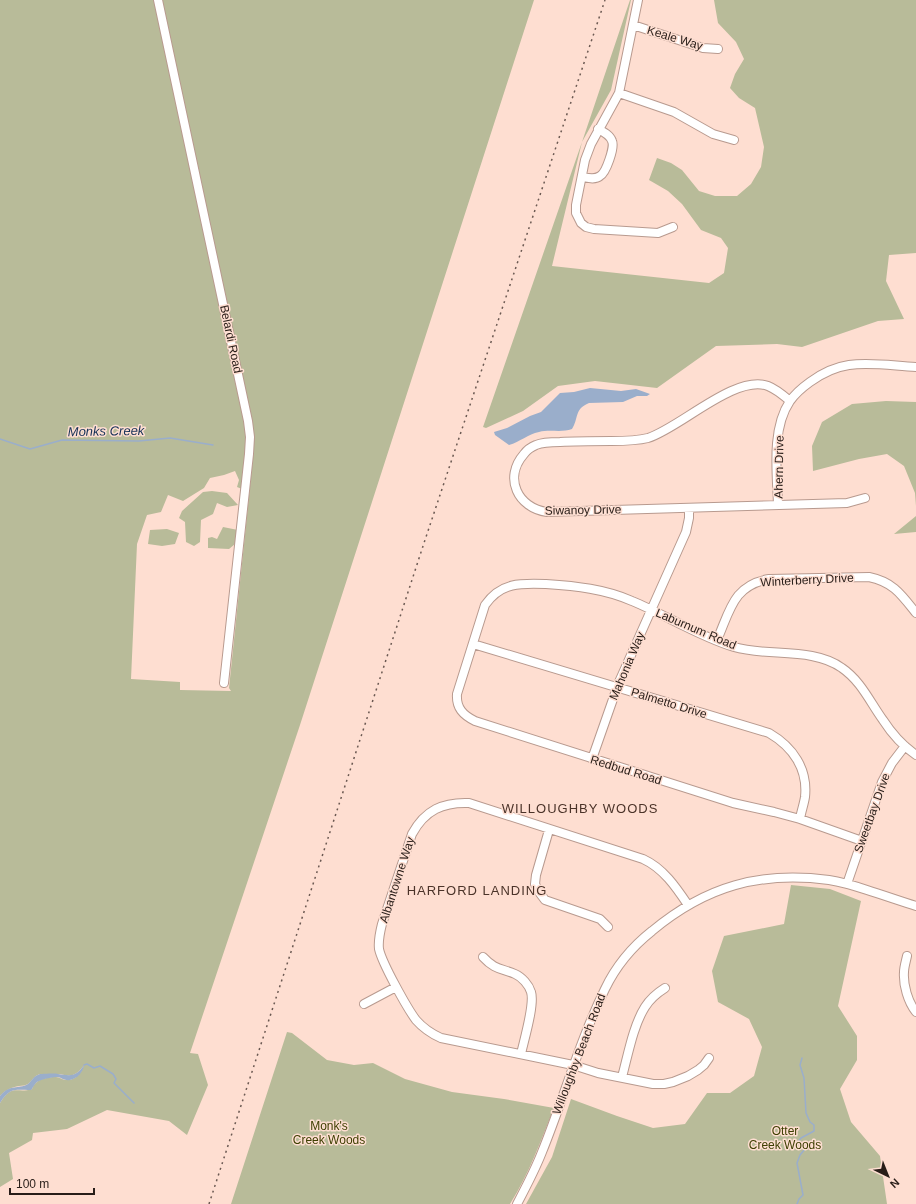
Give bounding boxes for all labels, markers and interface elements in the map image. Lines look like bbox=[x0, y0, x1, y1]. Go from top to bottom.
street label: Keale Way bbox=[645, 23, 705, 53]
street label: Belardi Road bbox=[217, 304, 245, 374]
water label: Monks Creek bbox=[68, 423, 146, 439]
street label: Ahern Drive bbox=[771, 435, 787, 499]
street label: Siwanoy Drive bbox=[545, 502, 622, 518]
street label: Winterberry Drive bbox=[760, 571, 854, 589]
street label: Laburnum Road bbox=[654, 606, 738, 652]
street label: Mahonia Way bbox=[606, 630, 648, 702]
street label: Palmetto Drive bbox=[629, 685, 709, 721]
street label: Redbud Road bbox=[589, 752, 663, 788]
street label: Sweetbay Drive bbox=[851, 771, 893, 855]
district label: WILLOUGHBY WOODS bbox=[502, 801, 658, 816]
street label: Albantowne Way bbox=[376, 835, 418, 925]
district label: HARFORD LANDING bbox=[407, 883, 547, 898]
street label: Willoughby Beach Road bbox=[550, 992, 608, 1116]
park label: Monk's Creek Woods bbox=[293, 1119, 365, 1147]
park label: Otter Creek Woods bbox=[749, 1124, 821, 1152]
north arrow bbox=[868, 1156, 908, 1196]
scale bar bbox=[10, 1170, 94, 1196]
text: N bbox=[888, 1176, 902, 1190]
text: 100 m bbox=[16, 1177, 49, 1191]

